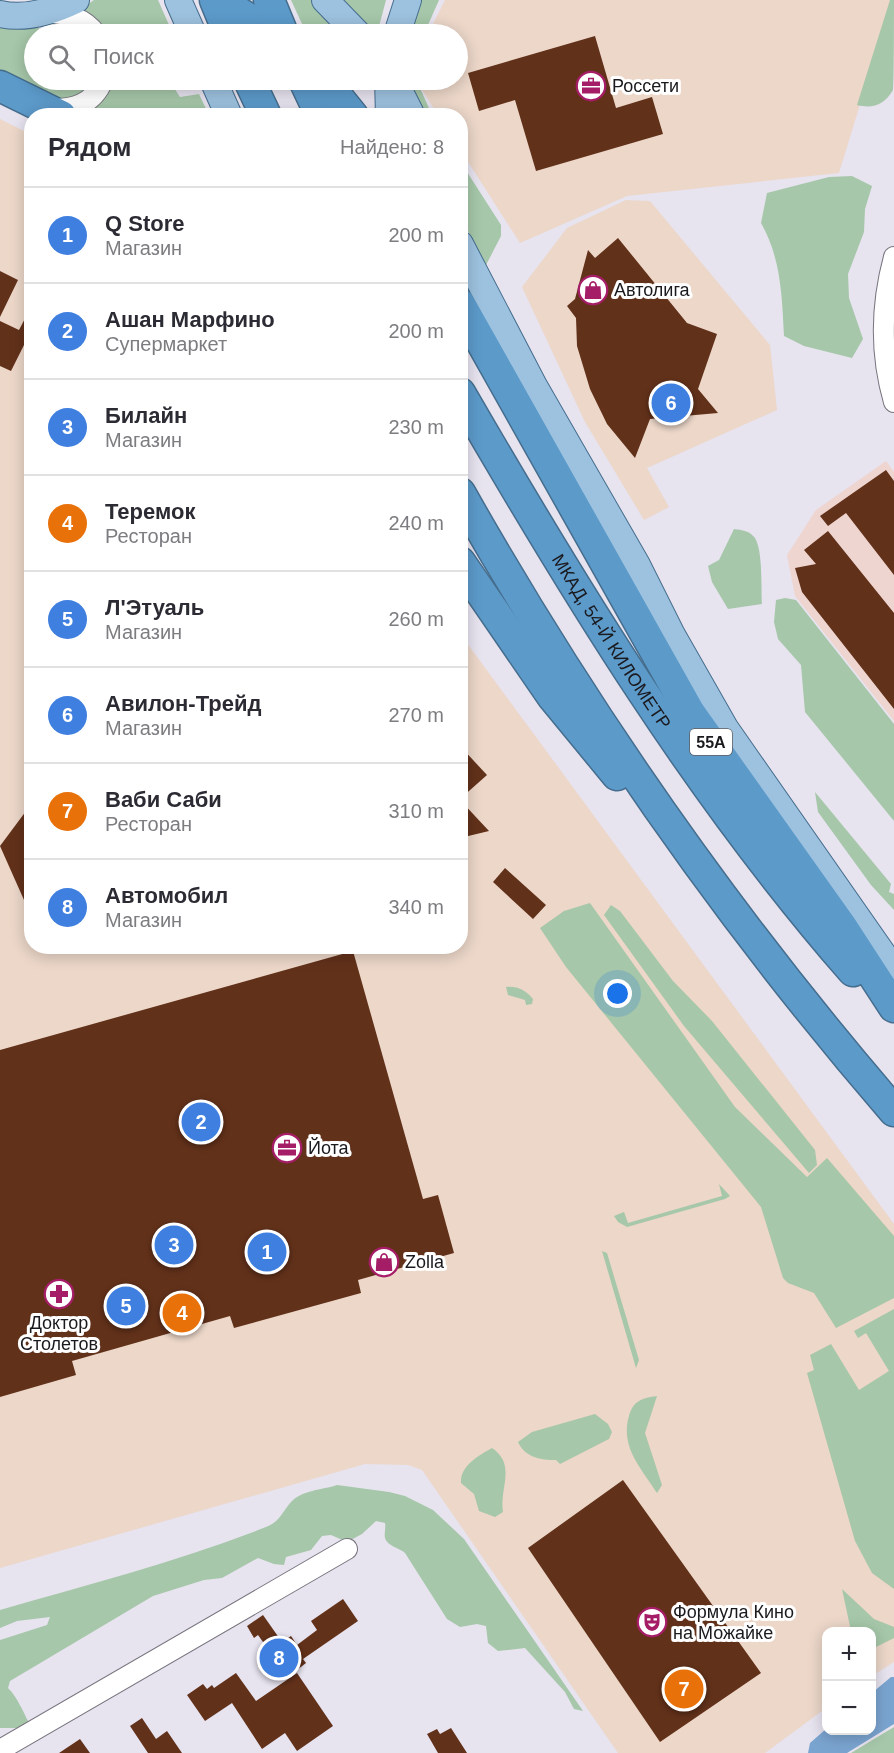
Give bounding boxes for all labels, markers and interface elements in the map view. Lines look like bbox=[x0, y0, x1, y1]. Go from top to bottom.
search box bbox=[24, 24, 468, 90]
icon: search bbox=[45, 41, 78, 74]
text: Поиск bbox=[93, 44, 154, 69]
office icon: Россети bbox=[575, 70, 607, 102]
place label: Россети bbox=[612, 76, 679, 96]
text: Рядом bbox=[48, 132, 131, 162]
text: Найдено: 8 bbox=[340, 136, 444, 158]
text: Q Store bbox=[105, 211, 184, 236]
text: 1 bbox=[62, 224, 73, 246]
text: 200 m bbox=[388, 224, 444, 246]
text: Магазин bbox=[105, 237, 182, 259]
shop icon: Автолига bbox=[577, 274, 609, 306]
place label: Автолига bbox=[614, 280, 691, 300]
text: Ашан Марфино bbox=[105, 307, 275, 332]
text: 2 bbox=[62, 320, 73, 342]
text: 200 m bbox=[388, 320, 444, 342]
text: Супермаркет bbox=[105, 333, 227, 355]
pin: 6 bbox=[652, 380, 690, 426]
text: Билайн bbox=[105, 403, 187, 428]
text: 3 bbox=[62, 416, 73, 438]
text: 230 m bbox=[388, 416, 444, 438]
text: Магазин bbox=[105, 429, 182, 451]
text: Теремок bbox=[105, 499, 195, 524]
text: 4 bbox=[62, 512, 73, 534]
text: 240 m bbox=[388, 512, 444, 534]
text: Ресторан bbox=[105, 525, 192, 547]
street label: МКАД, 54-Й КИЛОМЕТР bbox=[548, 551, 675, 733]
text: Л'Этуаль bbox=[105, 595, 204, 620]
text: 5 bbox=[62, 608, 73, 630]
text: 260 m bbox=[388, 608, 444, 630]
text: Магазин bbox=[105, 621, 182, 643]
text: Авилон-Трейд bbox=[105, 691, 261, 716]
text: 6 bbox=[62, 704, 73, 726]
text: 270 m bbox=[388, 704, 444, 726]
text: Магазин bbox=[105, 717, 182, 739]
road number: 55А bbox=[690, 729, 732, 755]
text: Ваби Саби bbox=[105, 787, 222, 812]
text: 7 bbox=[62, 800, 73, 822]
text: 310 m bbox=[388, 800, 444, 822]
text: Ресторан bbox=[105, 813, 192, 835]
text: Автомобил bbox=[105, 883, 228, 908]
text: 8 bbox=[62, 896, 73, 918]
text: 340 m bbox=[388, 896, 444, 918]
text: Магазин bbox=[105, 909, 182, 931]
your location bbox=[603, 979, 632, 1008]
pin: 2 bbox=[182, 1100, 220, 1144]
office icon: Йота bbox=[271, 1132, 303, 1164]
place label: Йота bbox=[308, 1137, 350, 1158]
pin: 3 bbox=[154, 1222, 194, 1268]
pin: 1 bbox=[248, 1230, 286, 1274]
shop icon: Zolla bbox=[368, 1246, 400, 1278]
place label: Zolla bbox=[405, 1252, 445, 1272]
pharmacy icon: Доктор Столетов bbox=[43, 1278, 75, 1310]
pin: 5 bbox=[106, 1284, 146, 1328]
pin: 4 bbox=[162, 1290, 201, 1336]
place label: Доктор Столетов bbox=[20, 1313, 98, 1354]
place label: Формула Кино на Можайке bbox=[673, 1602, 794, 1643]
theatre icon: Формула Кино на Можайке bbox=[636, 1606, 668, 1638]
map controls bbox=[822, 1627, 876, 1735]
button: + bbox=[822, 1627, 876, 1681]
pin: 8 bbox=[260, 1636, 298, 1680]
pin: 7 bbox=[664, 1666, 704, 1712]
button: − bbox=[822, 1681, 876, 1735]

